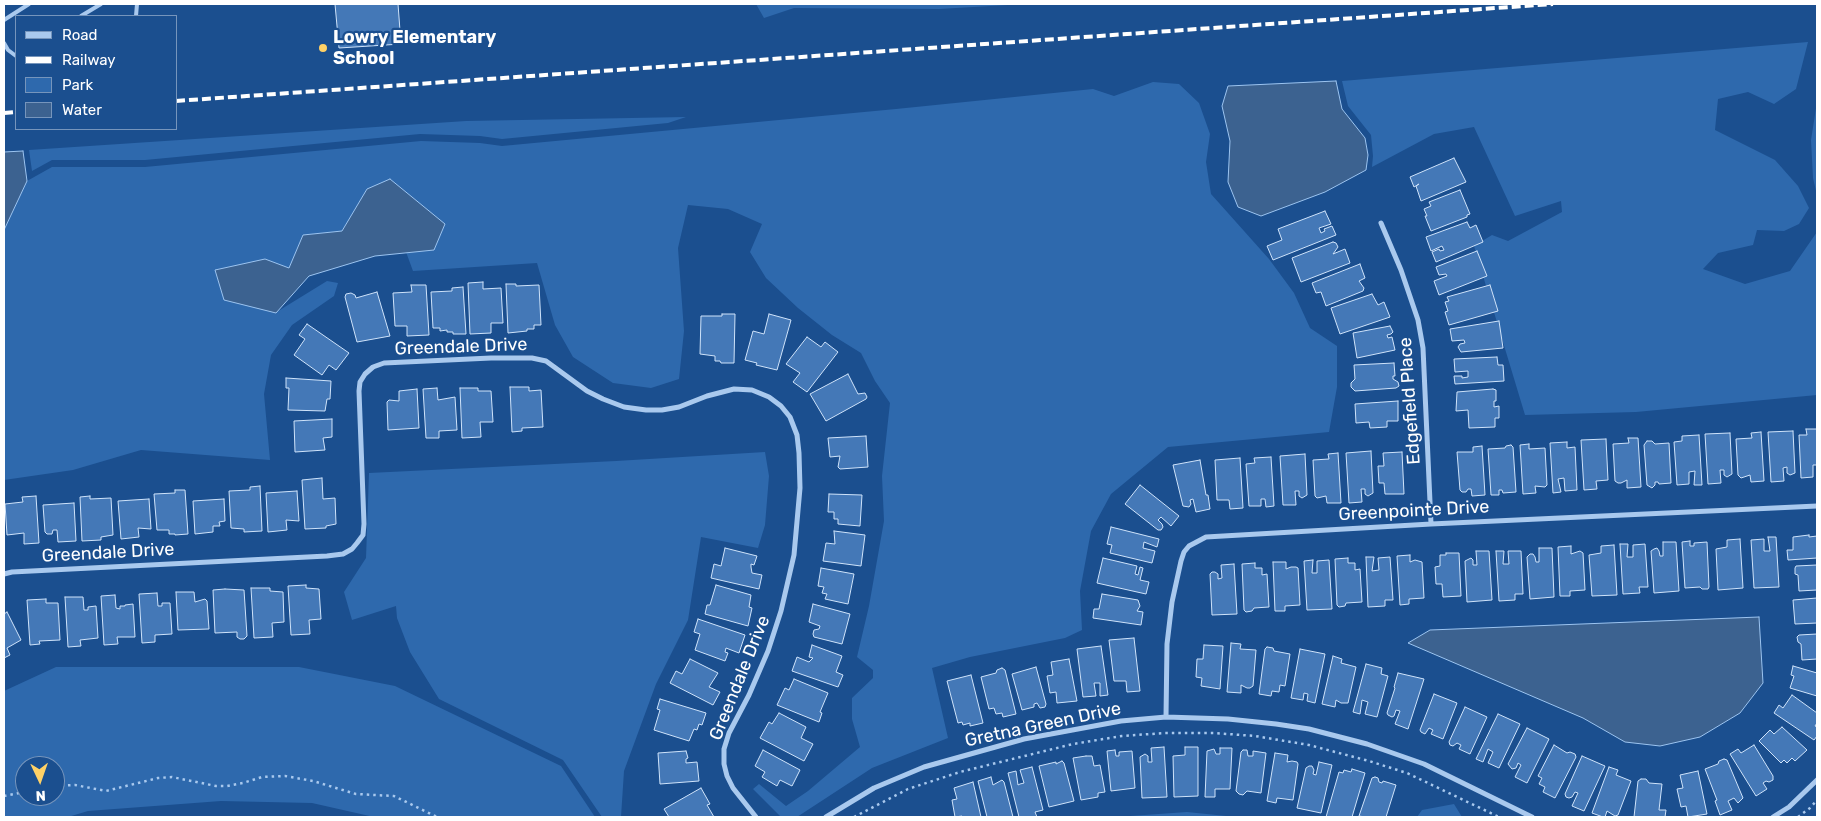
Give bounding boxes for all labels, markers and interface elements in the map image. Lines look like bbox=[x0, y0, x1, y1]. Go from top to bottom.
legend bbox=[15, 15, 178, 130]
text: Road bbox=[62, 26, 98, 44]
place label: Lowry Elementary School bbox=[333, 27, 496, 70]
marker: Lowry Elementary School bbox=[317, 42, 329, 54]
text: Railway bbox=[62, 51, 116, 69]
text: Park bbox=[62, 76, 93, 94]
text: Water bbox=[62, 101, 102, 119]
street label: Greendale Drive bbox=[394, 334, 528, 360]
street label: Edgefield Place bbox=[1395, 337, 1425, 465]
street label: Greenpointe Drive bbox=[1338, 496, 1490, 526]
street label: Greendale Drive bbox=[41, 539, 175, 567]
street label: Greendale Drive bbox=[705, 612, 775, 744]
street label: Gretna Green Drive bbox=[963, 698, 1123, 752]
north arrow bbox=[15, 756, 65, 806]
text: N bbox=[35, 787, 46, 804]

